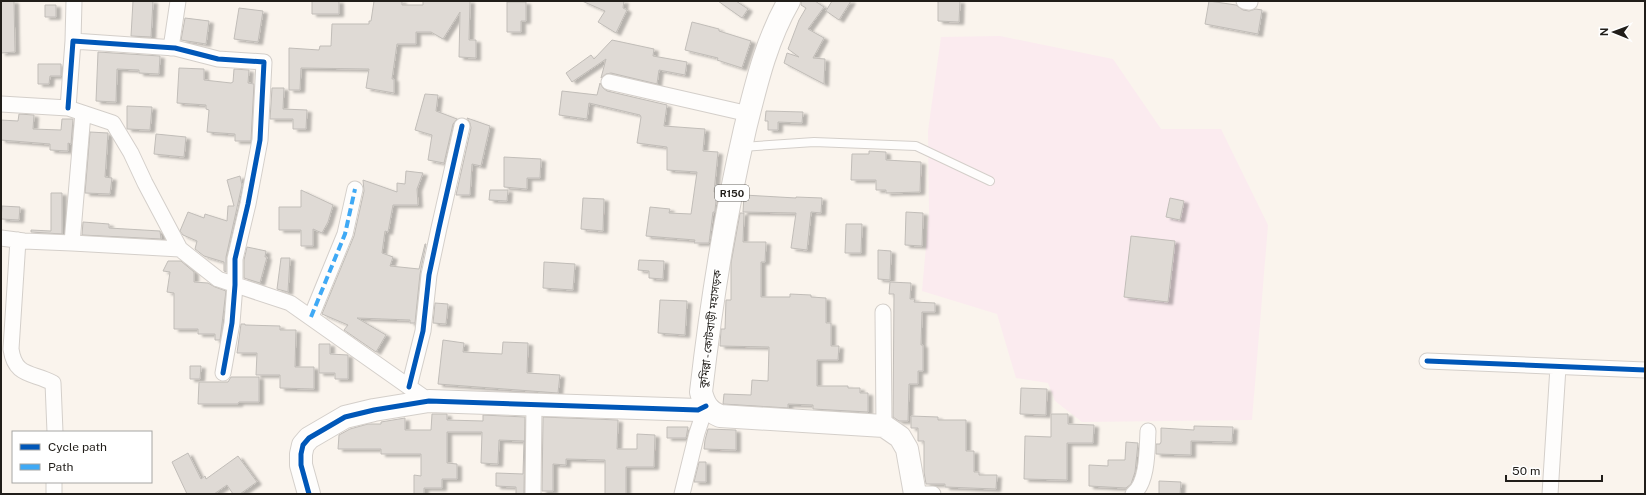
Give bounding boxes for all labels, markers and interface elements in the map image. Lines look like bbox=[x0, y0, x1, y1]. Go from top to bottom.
north arrow bbox=[1594, 12, 1634, 52]
text: N bbox=[1598, 27, 1610, 36]
road number: R150 bbox=[715, 185, 749, 201]
street label: কুমিল্লা - কোটবাড়ী মহাসড়ক bbox=[697, 269, 724, 390]
legend bbox=[12, 431, 152, 483]
text: Cycle path bbox=[48, 440, 107, 454]
scale bar bbox=[1506, 457, 1602, 483]
text: Path bbox=[48, 460, 74, 474]
text: 50 m bbox=[1512, 464, 1540, 478]

